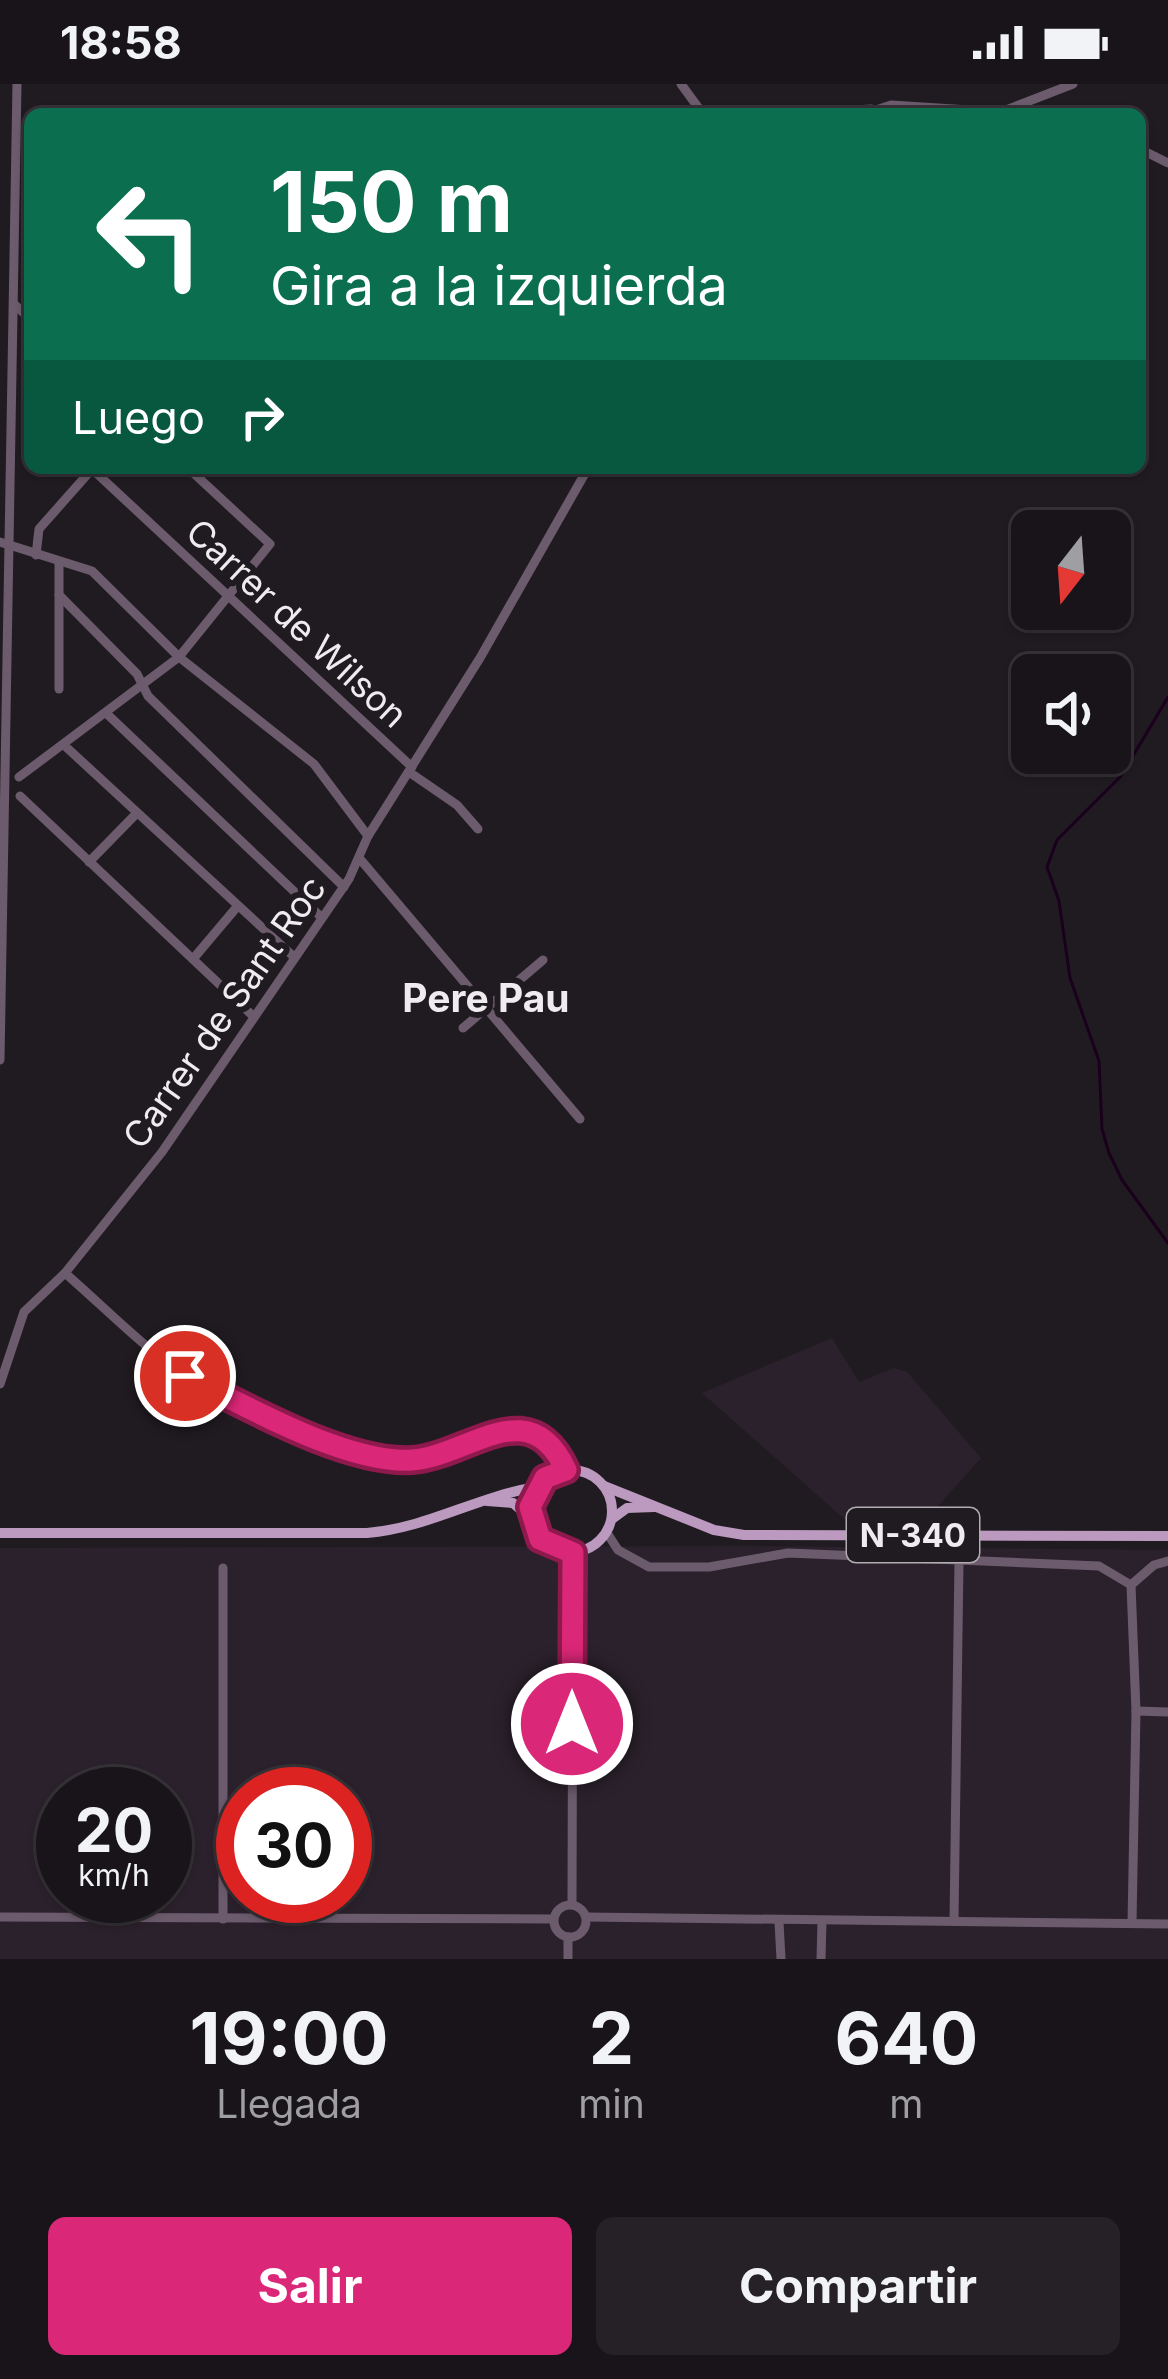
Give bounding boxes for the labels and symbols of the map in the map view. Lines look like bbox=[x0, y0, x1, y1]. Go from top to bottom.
street label: Carrer de Wilson bbox=[177, 509, 417, 737]
north arrow bbox=[1011, 510, 1131, 630]
street label: Carrer de Sant Roc bbox=[113, 867, 335, 1157]
district label: Pere Pau bbox=[402, 974, 570, 1021]
pin bbox=[134, 1325, 236, 1427]
road number: N-340 bbox=[847, 1508, 979, 1562]
position arrow bbox=[509, 1661, 635, 1787]
speed limit sign: 30 bbox=[216, 1767, 372, 1923]

